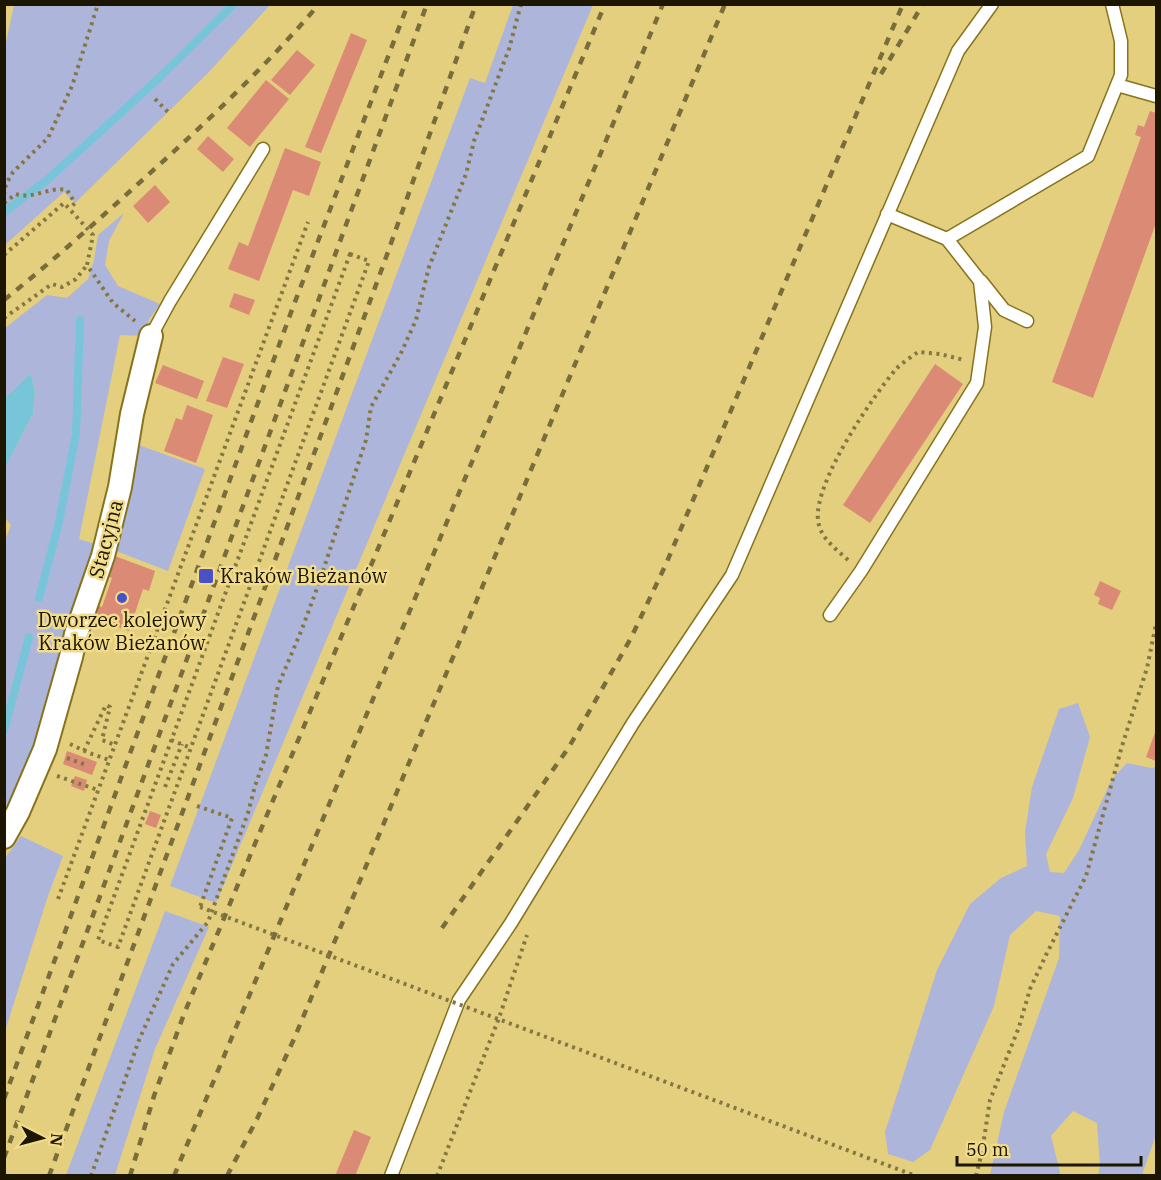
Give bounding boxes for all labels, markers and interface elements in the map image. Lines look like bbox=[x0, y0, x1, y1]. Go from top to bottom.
street label: Stacyjna bbox=[82, 496, 129, 581]
place label: Kraków Bieżanów bbox=[220, 562, 388, 589]
marker: Kraków Bieżanów bbox=[197, 567, 215, 585]
marker: Dworzec kolejowy Kraków Bieżanów bbox=[115, 591, 129, 605]
place label: Dworzec kolejowy Kraków Bieżanów bbox=[38, 606, 207, 656]
north arrow bbox=[12, 1108, 72, 1168]
scale bar bbox=[957, 1129, 1142, 1167]
text: N bbox=[46, 1132, 68, 1147]
text: 50 m bbox=[966, 1138, 1009, 1161]

